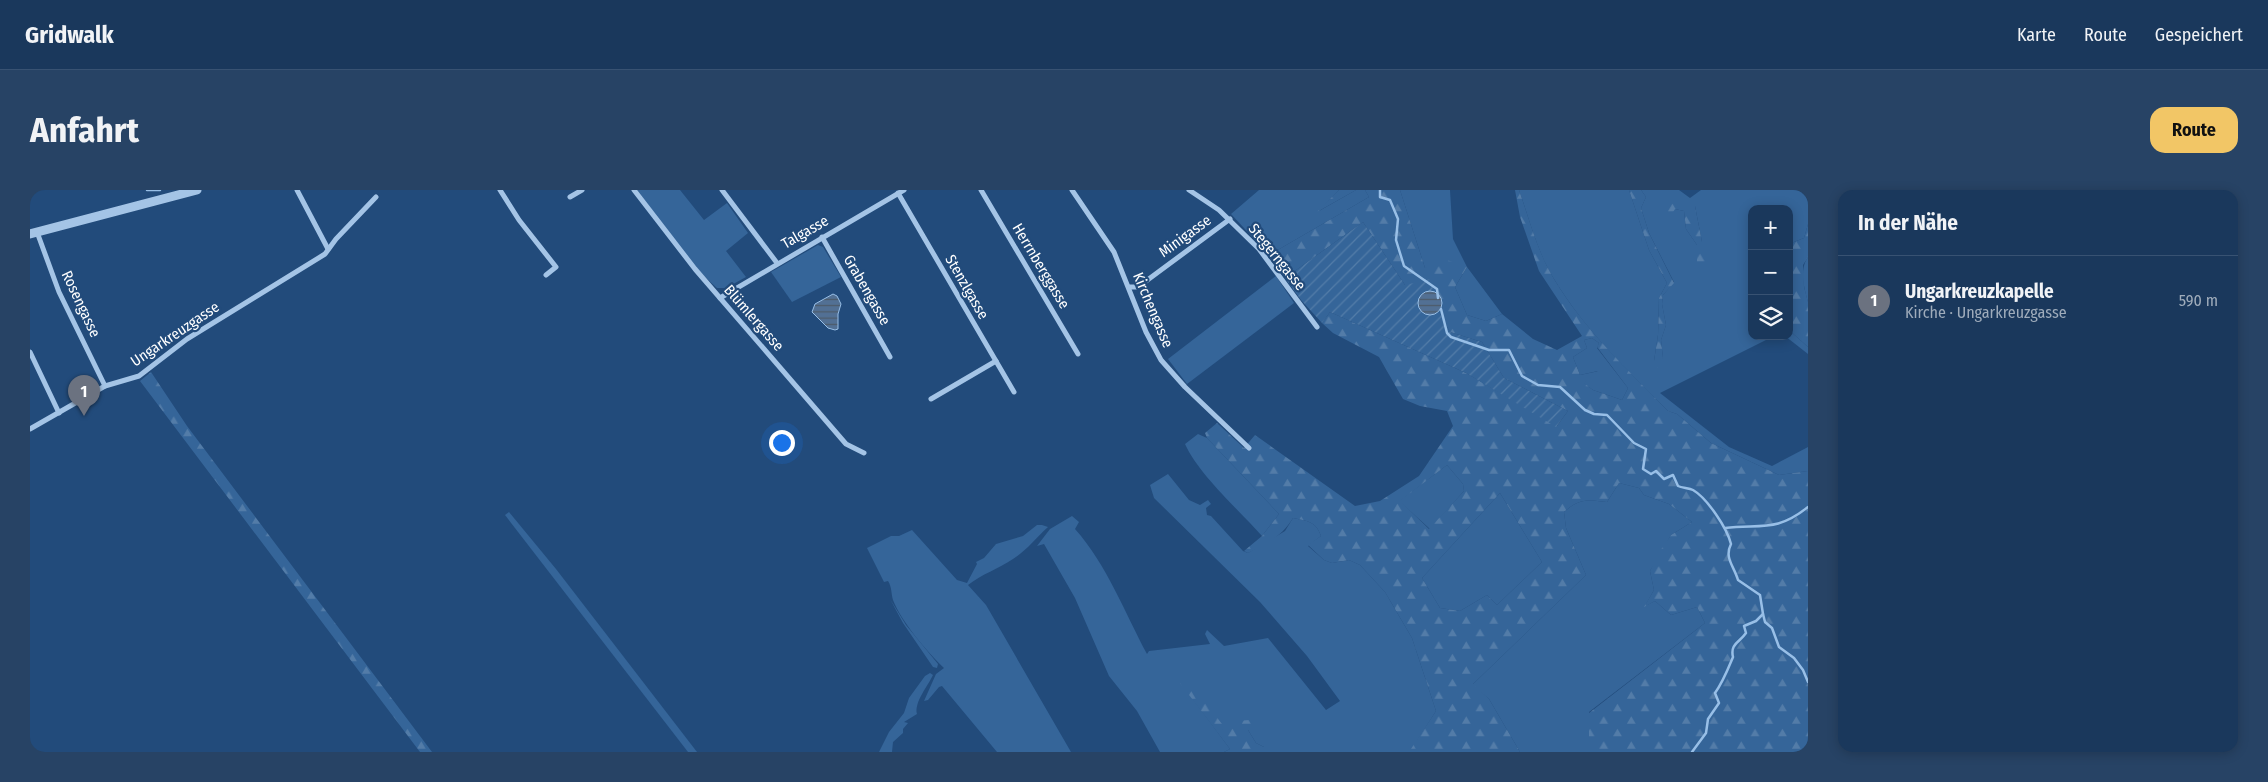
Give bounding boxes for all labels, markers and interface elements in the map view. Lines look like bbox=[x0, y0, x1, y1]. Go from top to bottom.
text: Gridwalk bbox=[25, 21, 114, 49]
text: Karte bbox=[2017, 24, 2056, 46]
text: Route bbox=[2084, 24, 2127, 46]
text: Gespeichert bbox=[2155, 24, 2243, 46]
button: Route bbox=[2150, 107, 2238, 153]
text: Anfahrt bbox=[30, 109, 139, 151]
map controls bbox=[1748, 205, 1793, 340]
button: + bbox=[1748, 205, 1793, 250]
text: In der Nähe bbox=[1858, 210, 1958, 236]
street label: Talgasse bbox=[778, 211, 832, 253]
street label: Minigasse bbox=[1155, 211, 1215, 261]
street label: Herrnberggasse bbox=[1008, 220, 1074, 312]
street label: Stegerngasse bbox=[1245, 220, 1309, 294]
button: − bbox=[1748, 250, 1793, 295]
street label: Grabengasse bbox=[840, 252, 894, 328]
street label: Stenzlgasse bbox=[941, 252, 993, 322]
street label: Rosengasse bbox=[58, 268, 104, 340]
street label: Kirchengasse bbox=[1129, 270, 1177, 350]
text: Ungarkreuzkapelle bbox=[1905, 280, 2054, 303]
street label: Blümlergasse bbox=[720, 281, 788, 355]
text: 1 bbox=[1871, 291, 1877, 310]
text: 590 m bbox=[2179, 291, 2218, 310]
button: layers bbox=[1748, 295, 1793, 340]
street label: Ungarkreuzgasse bbox=[127, 298, 223, 370]
text: Kirche · Ungarkreuzgasse bbox=[1905, 303, 2067, 322]
pin: 1 bbox=[68, 375, 100, 416]
your location bbox=[769, 430, 795, 456]

